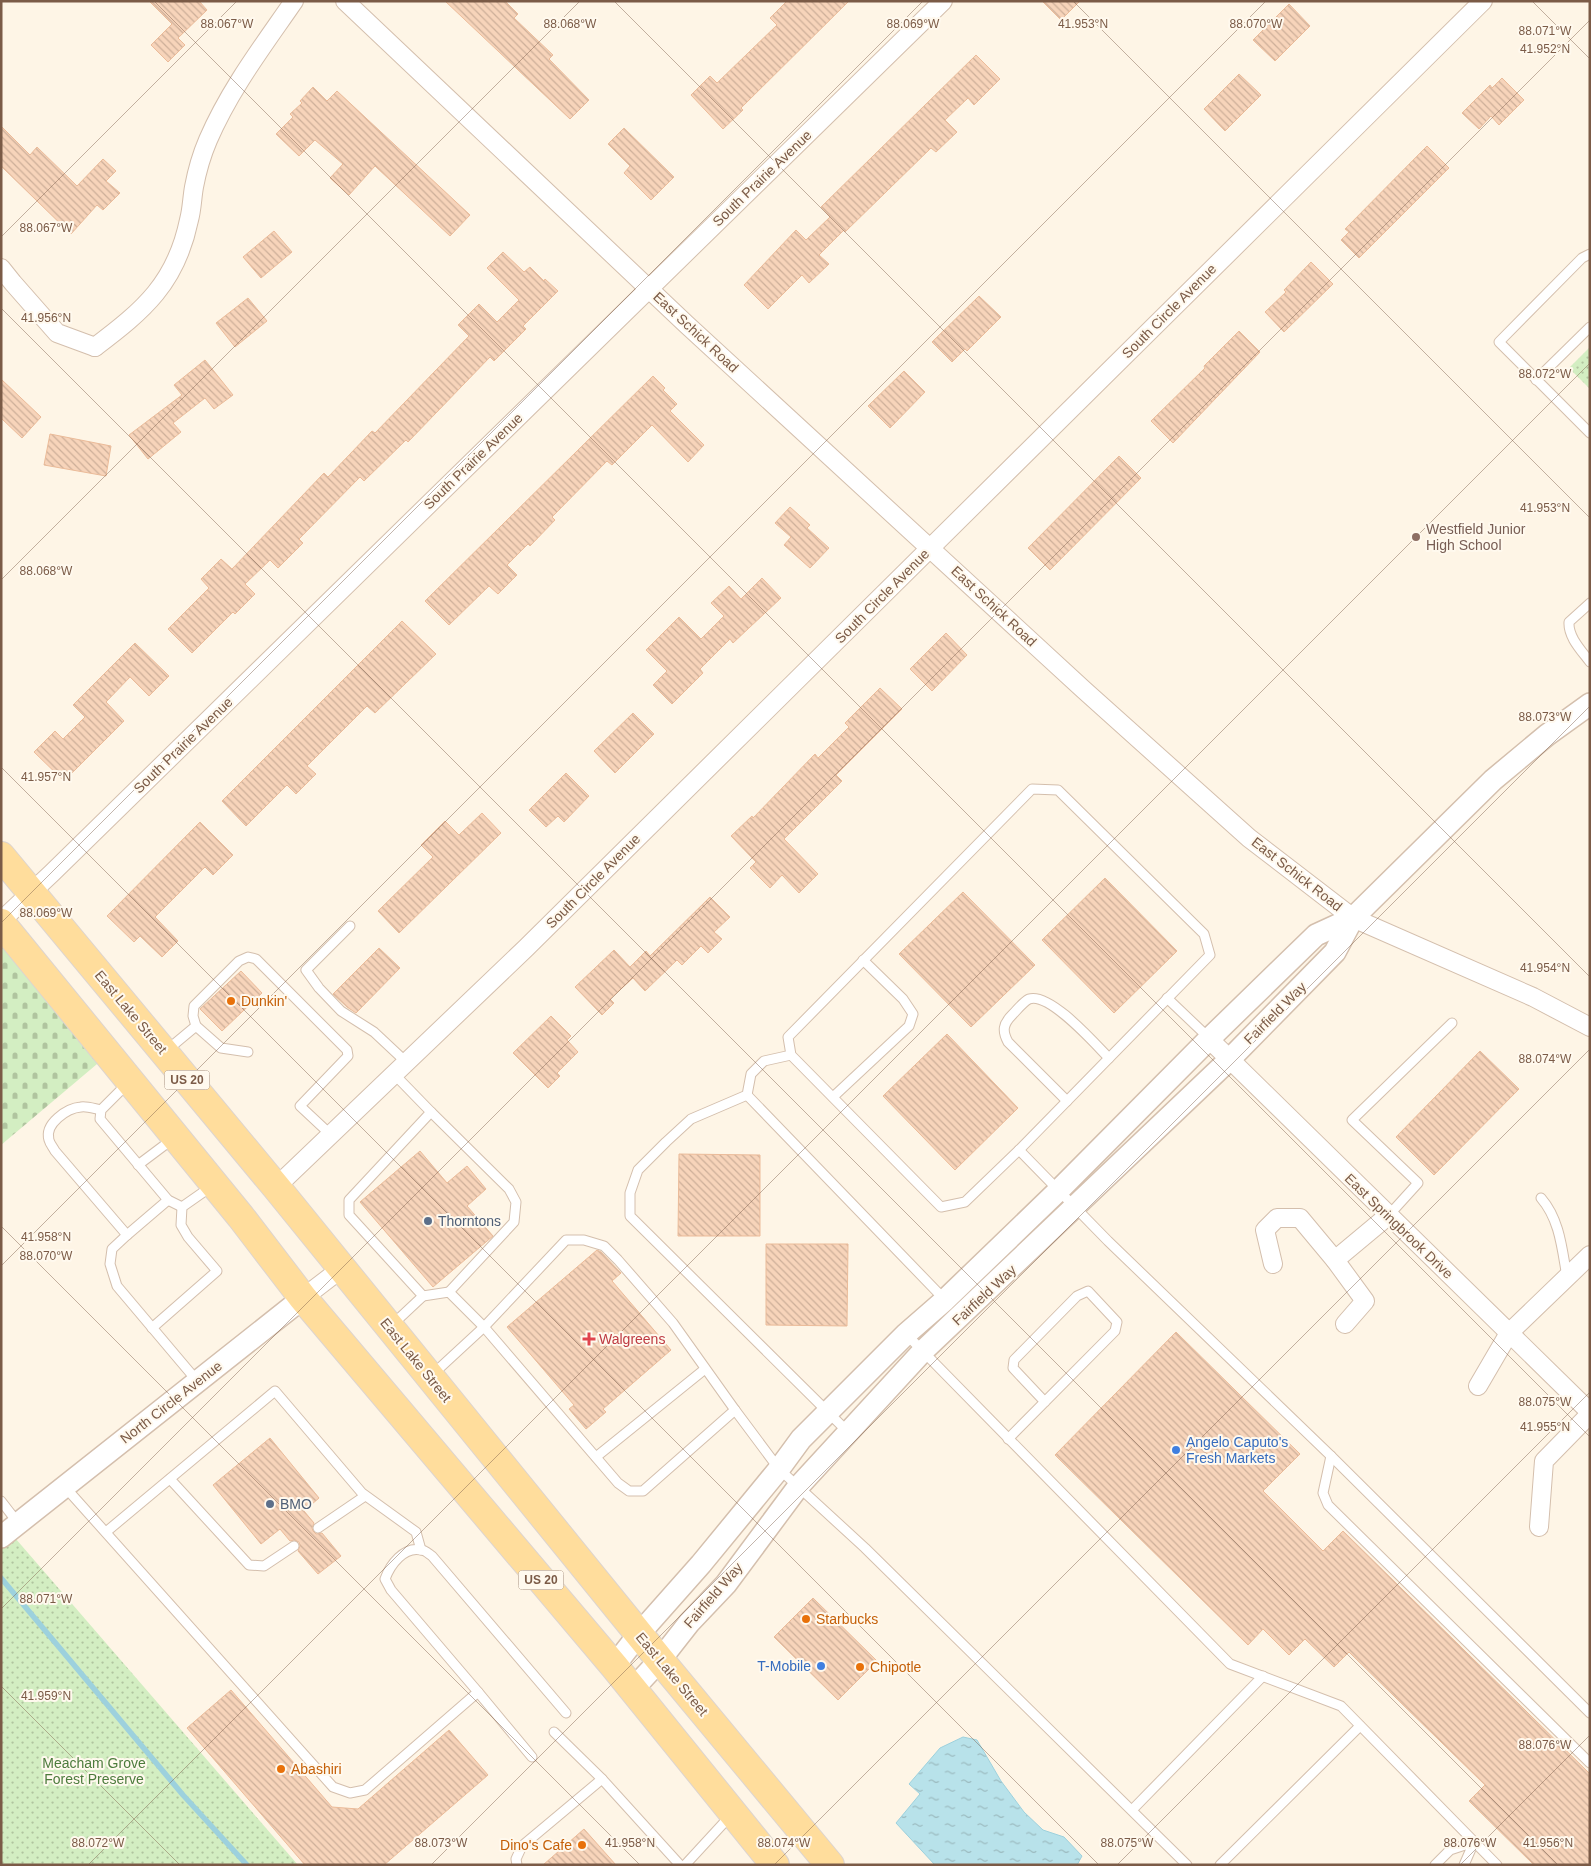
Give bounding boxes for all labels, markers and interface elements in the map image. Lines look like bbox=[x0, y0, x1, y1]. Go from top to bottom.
text: 88.067°W bbox=[201, 17, 254, 31]
text: 88.068°W bbox=[544, 17, 597, 31]
text: 88.069°W bbox=[887, 17, 940, 31]
text: 41.953°N bbox=[1058, 17, 1108, 31]
text: 88.070°W bbox=[1230, 17, 1283, 31]
text: 88.071°W bbox=[1519, 24, 1572, 38]
text: 41.952°N bbox=[1520, 42, 1570, 56]
street label: South Prairie Avenue bbox=[709, 127, 815, 229]
text: 88.067°W bbox=[20, 221, 73, 235]
street label: South Circle Avenue bbox=[1119, 260, 1220, 361]
street label: East Schick Road bbox=[650, 288, 742, 376]
text: 41.956°N bbox=[21, 311, 71, 325]
text: 88.072°W bbox=[1519, 367, 1572, 381]
street label: South Prairie Avenue bbox=[420, 410, 526, 512]
text: 41.953°N bbox=[1520, 501, 1570, 515]
place label: Westfield Junior High School bbox=[1426, 521, 1526, 553]
marker: Westfield Junior High School bbox=[1410, 531, 1422, 543]
street label: South Circle Avenue bbox=[832, 545, 933, 646]
street label: East Schick Road bbox=[948, 562, 1040, 650]
text: 88.068°W bbox=[20, 564, 73, 578]
street label: South Prairie Avenue bbox=[130, 694, 236, 796]
text: 88.073°W bbox=[1519, 710, 1572, 724]
text: 41.957°N bbox=[21, 770, 71, 784]
street label: South Circle Avenue bbox=[543, 830, 644, 931]
street label: East Schick Road bbox=[1249, 834, 1345, 914]
text: 88.069°W bbox=[20, 906, 73, 920]
text: 41.954°N bbox=[1520, 961, 1570, 975]
street label: East Lake Street bbox=[92, 967, 170, 1057]
street label: Fairfield Way bbox=[1241, 979, 1309, 1047]
place label: Dunkin' bbox=[241, 993, 287, 1009]
marker: Dunkin' bbox=[225, 995, 237, 1007]
text: 88.074°W bbox=[1519, 1052, 1572, 1066]
road number: US 20 bbox=[164, 1070, 210, 1090]
street label: East Springbrook Drive bbox=[1342, 1170, 1456, 1282]
place label: Thorntons bbox=[438, 1213, 501, 1229]
marker: Thorntons bbox=[422, 1215, 434, 1227]
text: 41.958°N bbox=[21, 1230, 71, 1244]
text: 88.070°W bbox=[20, 1249, 73, 1263]
street label: Fairfield Way bbox=[949, 1261, 1019, 1329]
street label: East Lake Street bbox=[377, 1315, 455, 1405]
place label: Walgreens bbox=[599, 1331, 665, 1347]
marker: Walgreens bbox=[583, 1333, 595, 1345]
street label: North Circle Avenue bbox=[117, 1357, 225, 1447]
text: 88.075°W bbox=[1519, 1395, 1572, 1409]
text: 41.955°N bbox=[1520, 1420, 1570, 1434]
place label: Angelo Caputo's Fresh Markets bbox=[1186, 1434, 1288, 1466]
marker: Angelo Caputo's Fresh Markets bbox=[1170, 1444, 1182, 1456]
place label: BMO bbox=[280, 1496, 312, 1512]
marker: BMO bbox=[264, 1498, 276, 1510]
street label: Fairfield Way bbox=[680, 1559, 746, 1631]
road number: US 20 bbox=[518, 1570, 564, 1590]
text: 88.071°W bbox=[20, 1592, 73, 1606]
place label: Starbucks bbox=[816, 1611, 878, 1627]
marker: Starbucks bbox=[800, 1613, 812, 1625]
street label: East Lake Street bbox=[633, 1629, 711, 1719]
place label: T-Mobile bbox=[757, 1658, 811, 1674]
place label: Chipotle bbox=[870, 1659, 922, 1675]
marker: T-Mobile bbox=[815, 1660, 827, 1672]
marker: Chipotle bbox=[854, 1661, 866, 1673]
text: 41.959°N bbox=[21, 1689, 71, 1703]
text: 88.076°W bbox=[1519, 1738, 1572, 1752]
park label: Meacham Grove Forest Preserve bbox=[42, 1755, 146, 1787]
place label: Abashiri bbox=[291, 1761, 342, 1777]
marker: Abashiri bbox=[275, 1763, 287, 1775]
text: 88.072°W bbox=[72, 1836, 125, 1850]
text: 88.073°W bbox=[415, 1836, 468, 1850]
text: 41.958°N bbox=[605, 1836, 655, 1850]
text: 88.074°W bbox=[758, 1836, 811, 1850]
text: 88.075°W bbox=[1101, 1836, 1154, 1850]
text: 88.076°W bbox=[1444, 1836, 1497, 1850]
text: 41.956°N bbox=[1523, 1836, 1573, 1850]
place label: Dino's Cafe bbox=[500, 1837, 572, 1853]
marker: Dino's Cafe bbox=[576, 1839, 588, 1851]

